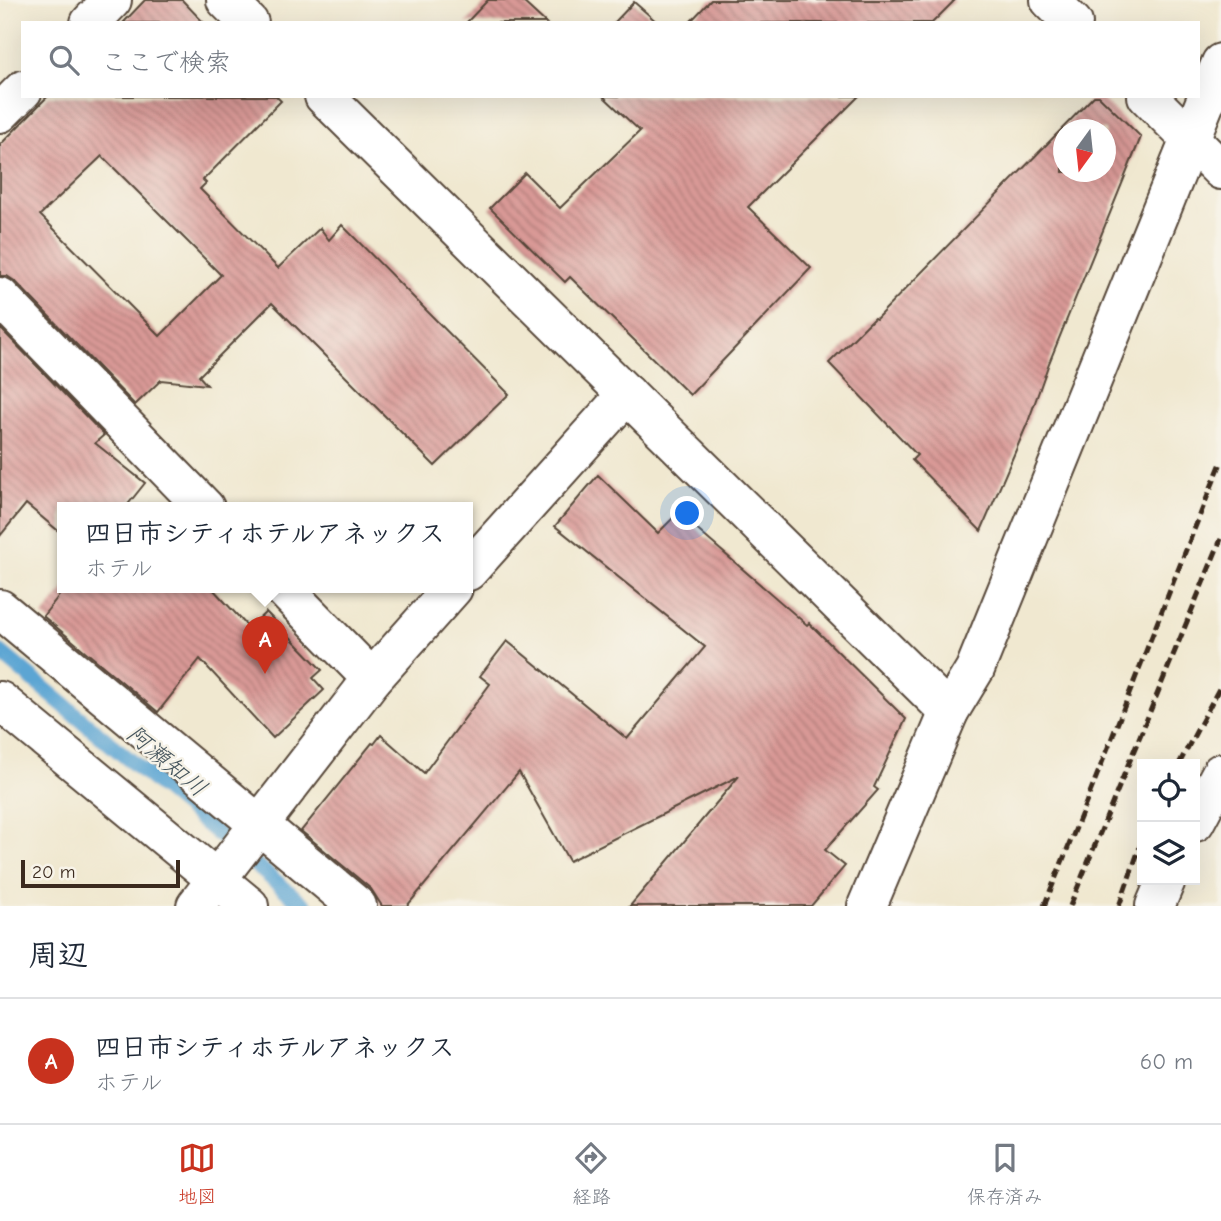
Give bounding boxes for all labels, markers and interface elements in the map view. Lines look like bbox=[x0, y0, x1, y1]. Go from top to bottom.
search box bbox=[21, 21, 1200, 98]
icon: search bbox=[45, 41, 83, 79]
text: ここで検索 bbox=[101, 48, 231, 78]
north arrow bbox=[1053, 119, 1116, 182]
your location bbox=[670, 496, 704, 530]
popup bbox=[57, 502, 473, 593]
text: 四日市シティホテルアネックス bbox=[85, 519, 445, 549]
text: ホテル bbox=[85, 555, 153, 582]
pin: A bbox=[242, 616, 288, 674]
water label: 阿瀬知川 bbox=[121, 719, 213, 803]
map controls bbox=[1137, 759, 1200, 885]
button: locate bbox=[1137, 759, 1200, 822]
button: layers bbox=[1137, 822, 1200, 885]
scale bar bbox=[21, 857, 180, 889]
text: 20 m bbox=[32, 861, 76, 883]
text: 周辺 bbox=[28, 938, 88, 973]
text: 四日市シティホテルアネックス bbox=[95, 1033, 455, 1063]
text: A bbox=[45, 1048, 57, 1075]
text: 60 m bbox=[1140, 1048, 1193, 1075]
text: ホテル bbox=[95, 1069, 163, 1096]
tab: 地図 bbox=[178, 1139, 216, 1208]
tab: 経路 bbox=[572, 1139, 611, 1208]
tab: 保存済み bbox=[967, 1139, 1043, 1208]

